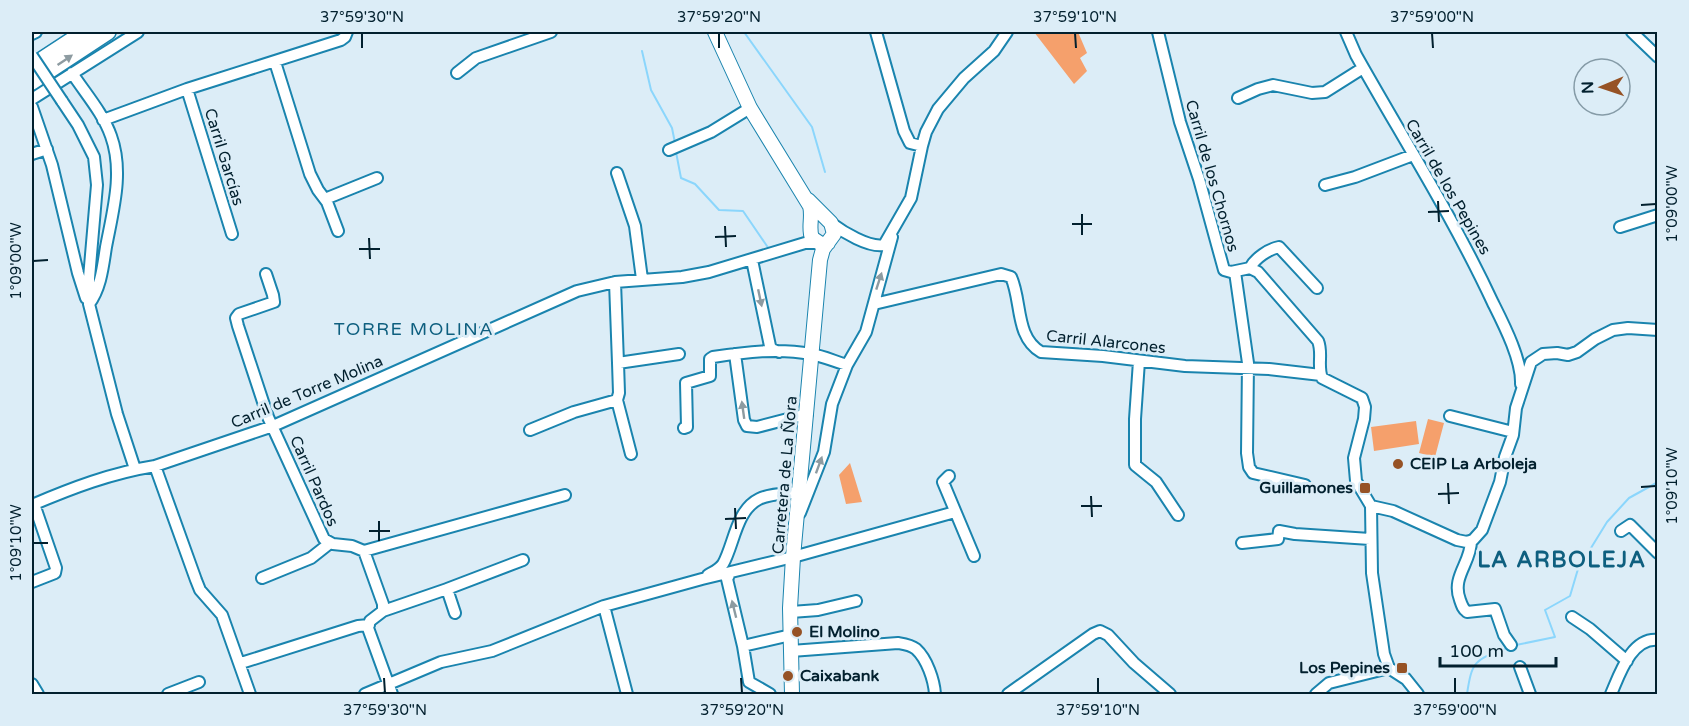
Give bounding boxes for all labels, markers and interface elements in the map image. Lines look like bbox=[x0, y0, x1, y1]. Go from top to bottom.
text: 37°59'30"N bbox=[320, 8, 404, 26]
text: 37°59'20"N bbox=[677, 8, 761, 26]
text: 37°59'10"N bbox=[1033, 8, 1117, 26]
text: 37°59'00"N bbox=[1390, 8, 1474, 26]
one-way arrow bbox=[57, 55, 73, 66]
north arrow bbox=[1572, 57, 1632, 117]
text: N bbox=[1578, 81, 1598, 94]
street label: Carril de los Chornos bbox=[1181, 98, 1243, 254]
street label: Carril Garcías bbox=[200, 106, 248, 208]
street label: Carril de los Pepines bbox=[1401, 116, 1495, 258]
text: 1°09'00"W bbox=[1663, 165, 1681, 243]
text: 1°09'00"W bbox=[7, 222, 25, 300]
one-way arrow bbox=[875, 272, 885, 290]
one-way arrow bbox=[756, 289, 765, 308]
district label: TORRE MOLINA bbox=[334, 318, 494, 340]
street label: Carril Alarcones bbox=[1045, 326, 1167, 358]
street label: Carril de Torre Molina bbox=[228, 351, 386, 433]
street label: Carretera de La Ñora bbox=[768, 395, 802, 555]
one-way arrow bbox=[738, 400, 747, 419]
street label: Carril Pardos bbox=[285, 433, 343, 529]
text: 1°09'10"W bbox=[1663, 447, 1681, 525]
place label: CEIP La Arboleja bbox=[1410, 454, 1537, 474]
one-way arrow bbox=[815, 456, 824, 474]
marker: CEIP La Arboleja bbox=[1391, 457, 1405, 471]
place label: Guillamones bbox=[1259, 478, 1353, 498]
marker: Guillamones bbox=[1358, 481, 1372, 495]
text: 1°09'10"W bbox=[7, 504, 25, 582]
district label: LA ARBOLEJA bbox=[1477, 547, 1647, 573]
one-way arrow bbox=[728, 600, 738, 618]
place label: El Molino bbox=[809, 622, 880, 642]
marker: El Molino bbox=[790, 625, 804, 639]
scale bar bbox=[1440, 630, 1556, 668]
text: 100 m bbox=[1449, 640, 1504, 662]
place label: Los Pepines bbox=[1299, 658, 1390, 678]
marker: Los Pepines bbox=[1395, 661, 1409, 675]
place label: Caixabank bbox=[800, 666, 880, 686]
marker: Caixabank bbox=[781, 669, 795, 683]
text: 37°59'30"N bbox=[343, 701, 427, 719]
text: 37°59'20"N bbox=[700, 701, 784, 719]
text: 37°59'10"N bbox=[1056, 701, 1140, 719]
text: 37°59'00"N bbox=[1413, 701, 1497, 719]

